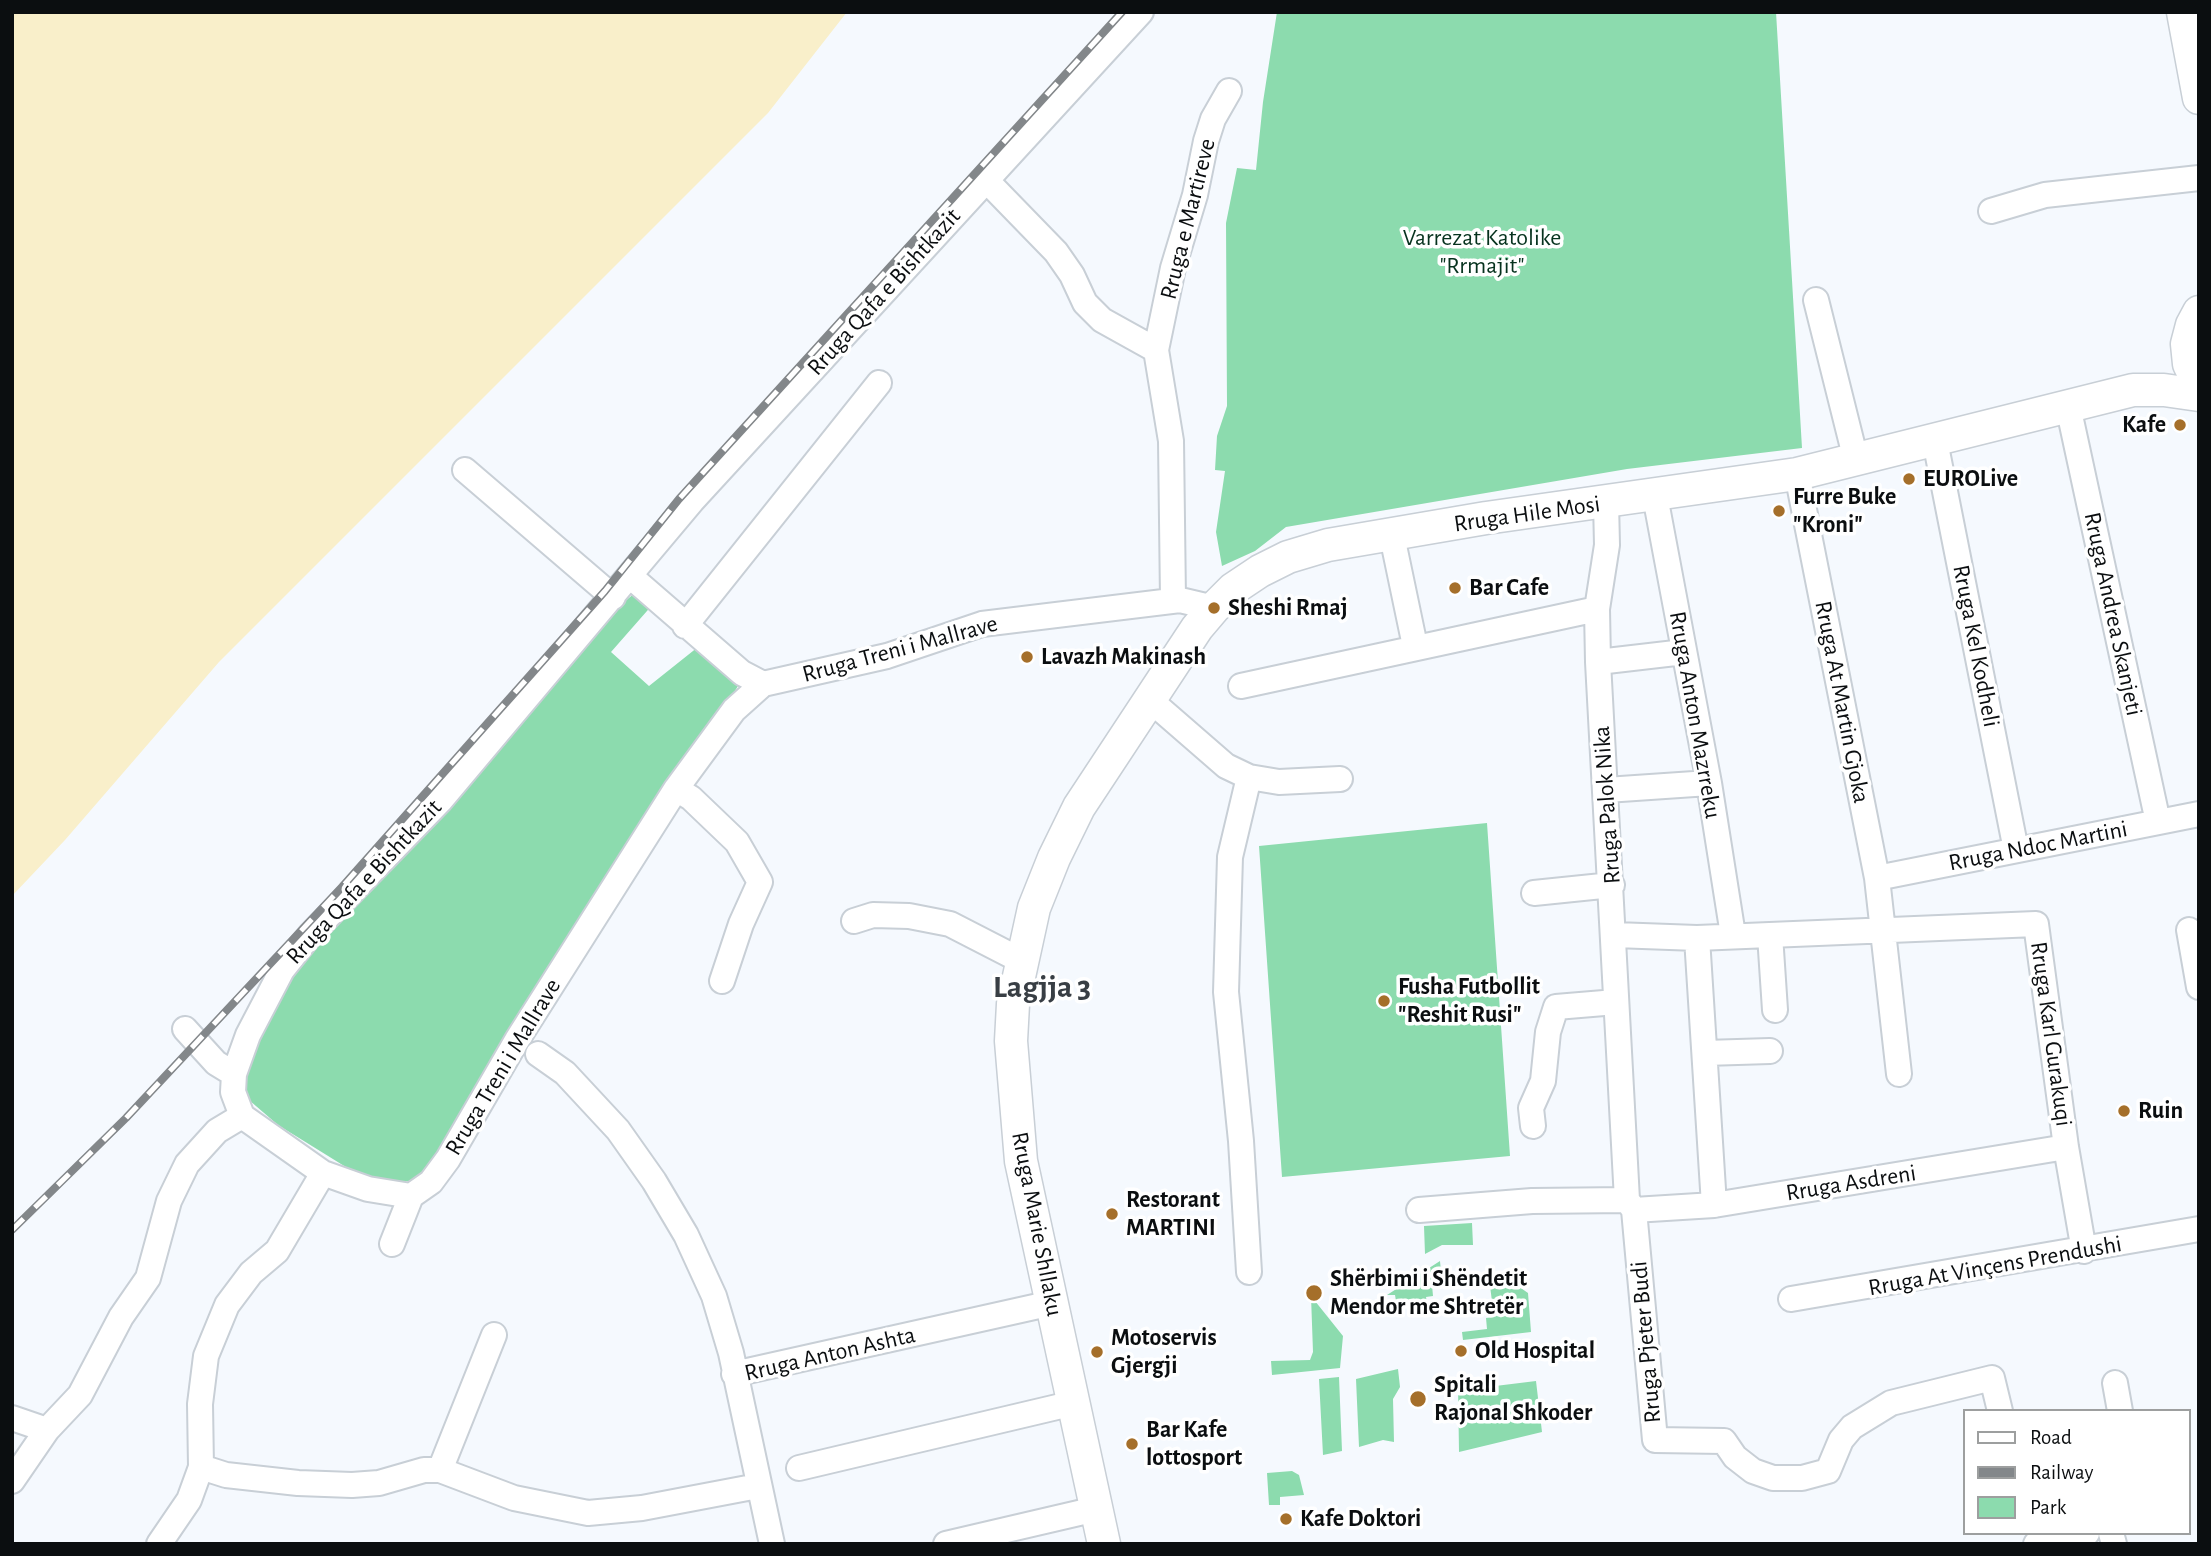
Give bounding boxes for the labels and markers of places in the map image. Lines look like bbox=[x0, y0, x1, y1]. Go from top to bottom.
place label: Kafe bbox=[2122, 411, 2166, 439]
marker: Kafe bbox=[2172, 417, 2188, 433]
place label: EUROLive bbox=[1923, 465, 2018, 493]
marker: EUROLive bbox=[1901, 471, 1917, 487]
place label: Furre Buke "Kroni" bbox=[1793, 483, 1896, 539]
marker: Furre Buke "Kroni" bbox=[1771, 503, 1787, 519]
place label: Bar Cafe bbox=[1469, 574, 1549, 602]
marker: Bar Cafe bbox=[1447, 580, 1463, 596]
place label: Sheshi Rmaj bbox=[1228, 594, 1348, 622]
marker: Sheshi Rmaj bbox=[1206, 600, 1222, 616]
place label: Lavazh Makinash bbox=[1041, 643, 1206, 671]
marker: Lavazh Makinash bbox=[1019, 649, 1035, 665]
place label: Fusha Futbollit "Reshit Rusi" bbox=[1398, 973, 1540, 1029]
marker: Fusha Futbollit "Reshit Rusi" bbox=[1376, 993, 1392, 1009]
place label: Ruin bbox=[2138, 1097, 2183, 1125]
marker: Ruin bbox=[2116, 1103, 2132, 1119]
place label: Restorant MARTINI bbox=[1126, 1186, 1220, 1242]
marker: Restorant MARTINI bbox=[1104, 1206, 1120, 1222]
place label: Shërbimi i Shëndetit Mendor me Shtretër bbox=[1330, 1265, 1527, 1321]
marker: Shërbimi i Shëndetit Mendor me Shtretër bbox=[1304, 1283, 1324, 1303]
place label: Motoservis Gjergji bbox=[1111, 1324, 1217, 1380]
place label: Old Hospital bbox=[1475, 1337, 1595, 1365]
marker: Old Hospital bbox=[1453, 1343, 1469, 1359]
marker: Motoservis Gjergji bbox=[1089, 1344, 1105, 1360]
place label: Spitali Rajonal Shkoder bbox=[1434, 1371, 1592, 1427]
marker: Spitali Rajonal Shkoder bbox=[1408, 1389, 1428, 1409]
place label: Bar Kafe lottosport bbox=[1146, 1416, 1242, 1472]
marker: Bar Kafe lottosport bbox=[1124, 1436, 1140, 1452]
place label: Kafe Doktori bbox=[1300, 1505, 1421, 1533]
marker: Kafe Doktori bbox=[1278, 1511, 1294, 1527]

